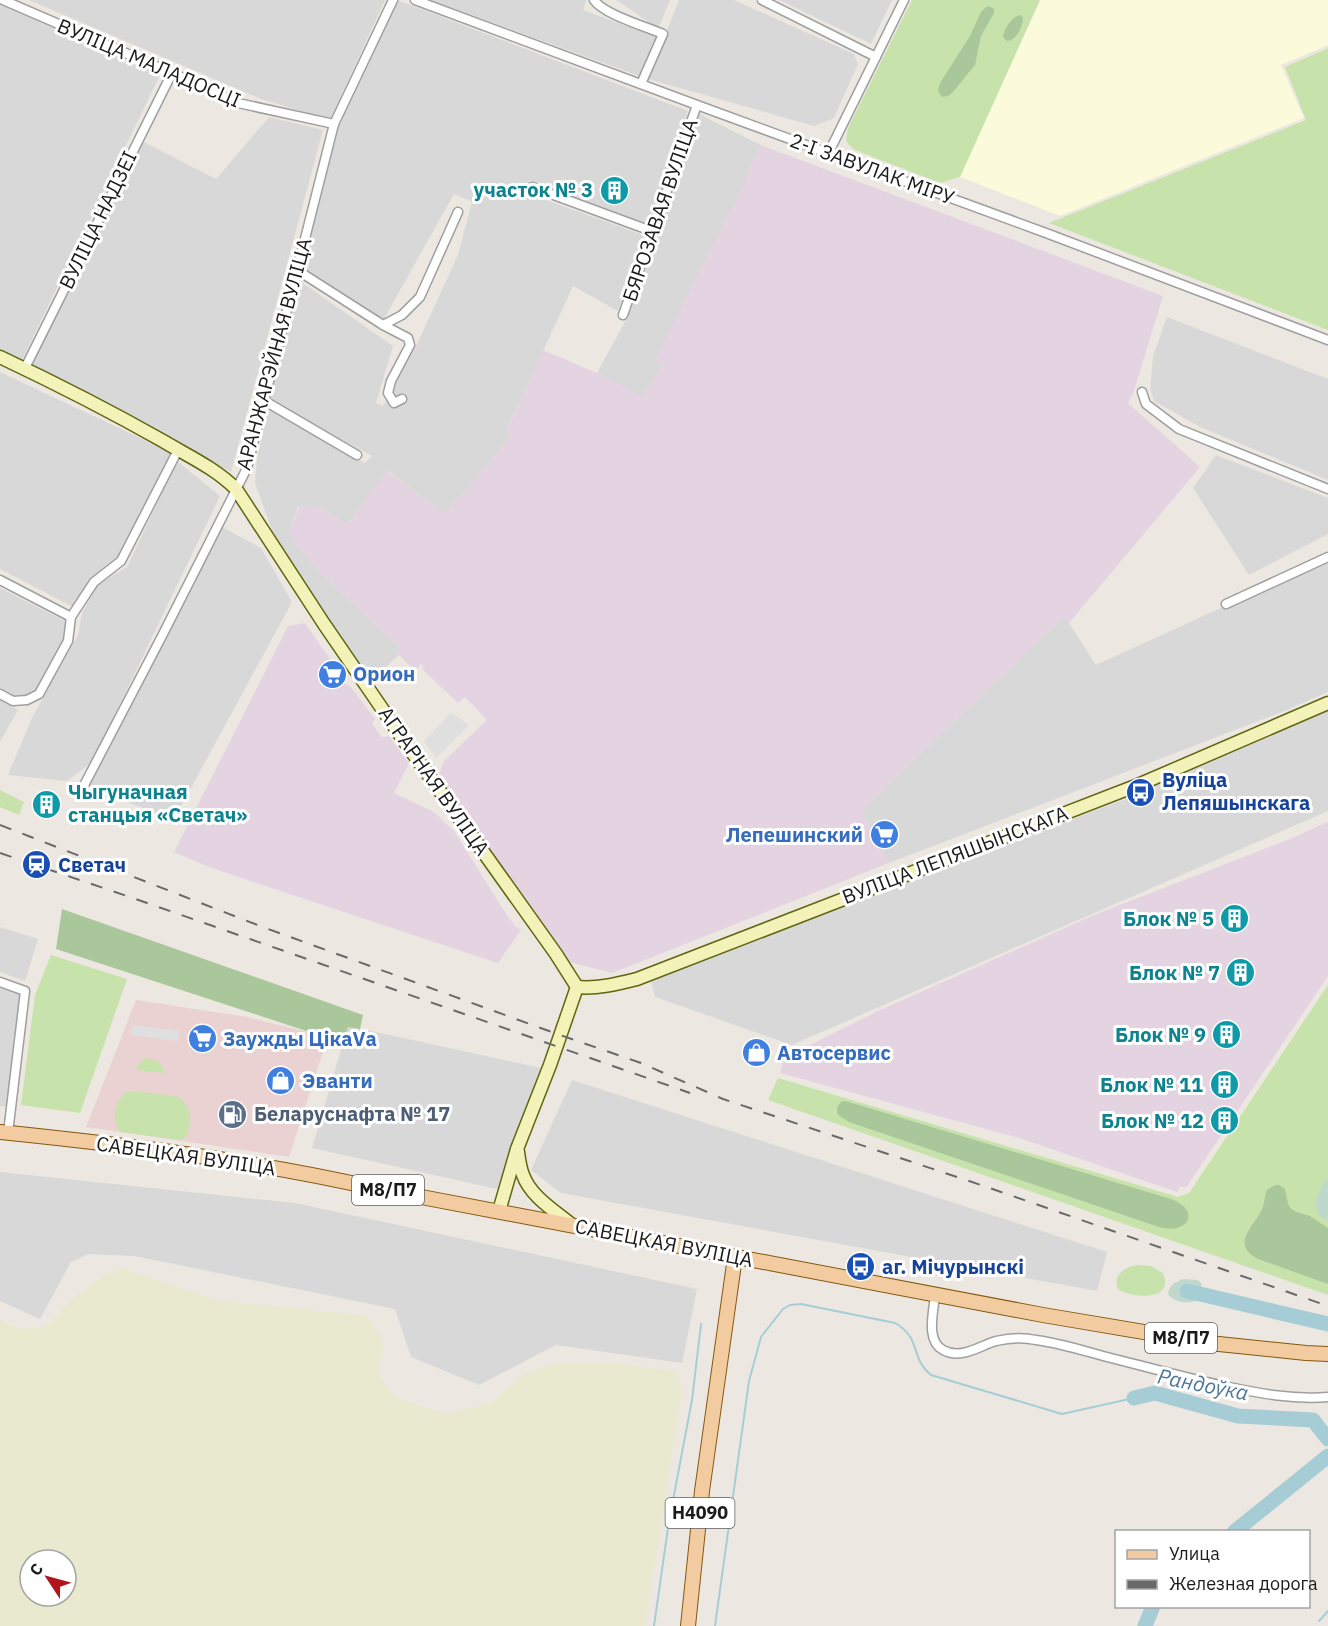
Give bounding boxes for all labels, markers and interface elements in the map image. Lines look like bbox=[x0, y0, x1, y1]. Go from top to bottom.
street label: ВУЛІЦА МАЛАДОСЦІ bbox=[53, 12, 245, 113]
street label: БЯРОЗАВАЯ ВУЛІЦА bbox=[616, 115, 704, 305]
street label: 2-І ЗАВУЛАК МІРУ bbox=[786, 126, 958, 211]
street label: ВУЛІЦА НАДЗЕІ bbox=[52, 146, 143, 293]
building icon: участок № 3 bbox=[598, 174, 630, 206]
place label: участок № 3 bbox=[474, 176, 593, 203]
street label: АРАНЖАРЭЙНАЯ ВУЛІЦА bbox=[229, 235, 318, 473]
supermarket icon: Орион bbox=[316, 658, 348, 690]
place label: Орион bbox=[353, 660, 415, 687]
street label: АГРАРНАЯ ВУЛІЦА bbox=[373, 701, 496, 861]
place label: Вуліца Лепяшынскага bbox=[1162, 766, 1310, 816]
bus stop icon: Вуліца Лепяшынскага bbox=[1125, 776, 1157, 808]
place label: Чыгуначная станцыя «Светач» bbox=[68, 778, 247, 828]
building icon: Чыгуначная станцыя «Светач» bbox=[31, 788, 63, 820]
street label: ВУЛІЦА ЛЕПЯШЫНСКАГА bbox=[838, 799, 1072, 910]
supermarket icon: Лепешинский bbox=[868, 819, 900, 851]
place label: Лепешинский bbox=[726, 821, 863, 848]
station icon: Светач bbox=[21, 849, 53, 881]
place label: Светач bbox=[58, 851, 126, 878]
building icon: Блок № 5 bbox=[1219, 903, 1251, 935]
place label: Блок № 5 bbox=[1123, 905, 1214, 932]
building icon: Блок № 7 bbox=[1225, 957, 1257, 989]
place label: Блок № 7 bbox=[1129, 959, 1220, 986]
building icon: Блок № 9 bbox=[1211, 1019, 1243, 1051]
place label: Блок № 9 bbox=[1115, 1021, 1206, 1048]
supermarket icon: Заужды ЦікаVа bbox=[186, 1023, 218, 1055]
place label: Заужды ЦікаVа bbox=[223, 1025, 377, 1052]
shop icon: Автосервис bbox=[740, 1037, 772, 1069]
place label: Автосервис bbox=[777, 1039, 891, 1066]
shop icon: Эванти bbox=[265, 1065, 297, 1097]
place label: Эванти bbox=[302, 1067, 373, 1094]
building icon: Блок № 11 bbox=[1208, 1069, 1240, 1101]
place label: Блок № 11 bbox=[1100, 1071, 1203, 1098]
fuel station icon: Беларуснафта № 17 bbox=[217, 1098, 249, 1130]
place label: Беларуснафта № 17 bbox=[254, 1100, 450, 1127]
building icon: Блок № 12 bbox=[1209, 1105, 1241, 1137]
place label: Блок № 12 bbox=[1101, 1107, 1204, 1134]
street label: САВЕЦКАЯ ВУЛІЦА bbox=[95, 1130, 278, 1181]
road number: М8/П7 bbox=[352, 1175, 424, 1205]
street label: САВЕЦКАЯ ВУЛІЦА bbox=[573, 1212, 756, 1273]
bus stop icon: аг. Мічурынскі bbox=[845, 1251, 877, 1283]
place label: аг. Мічурынскі bbox=[882, 1253, 1024, 1280]
road number: М8/П7 bbox=[1145, 1323, 1217, 1353]
water label: Рандоўка bbox=[1155, 1362, 1251, 1407]
road number: Н4090 bbox=[666, 1498, 734, 1528]
legend bbox=[1115, 1530, 1310, 1608]
text: Улица bbox=[1169, 1542, 1220, 1565]
north arrow bbox=[18, 1548, 78, 1608]
text: С bbox=[25, 1559, 47, 1579]
text: Железная дорога bbox=[1169, 1572, 1318, 1595]

